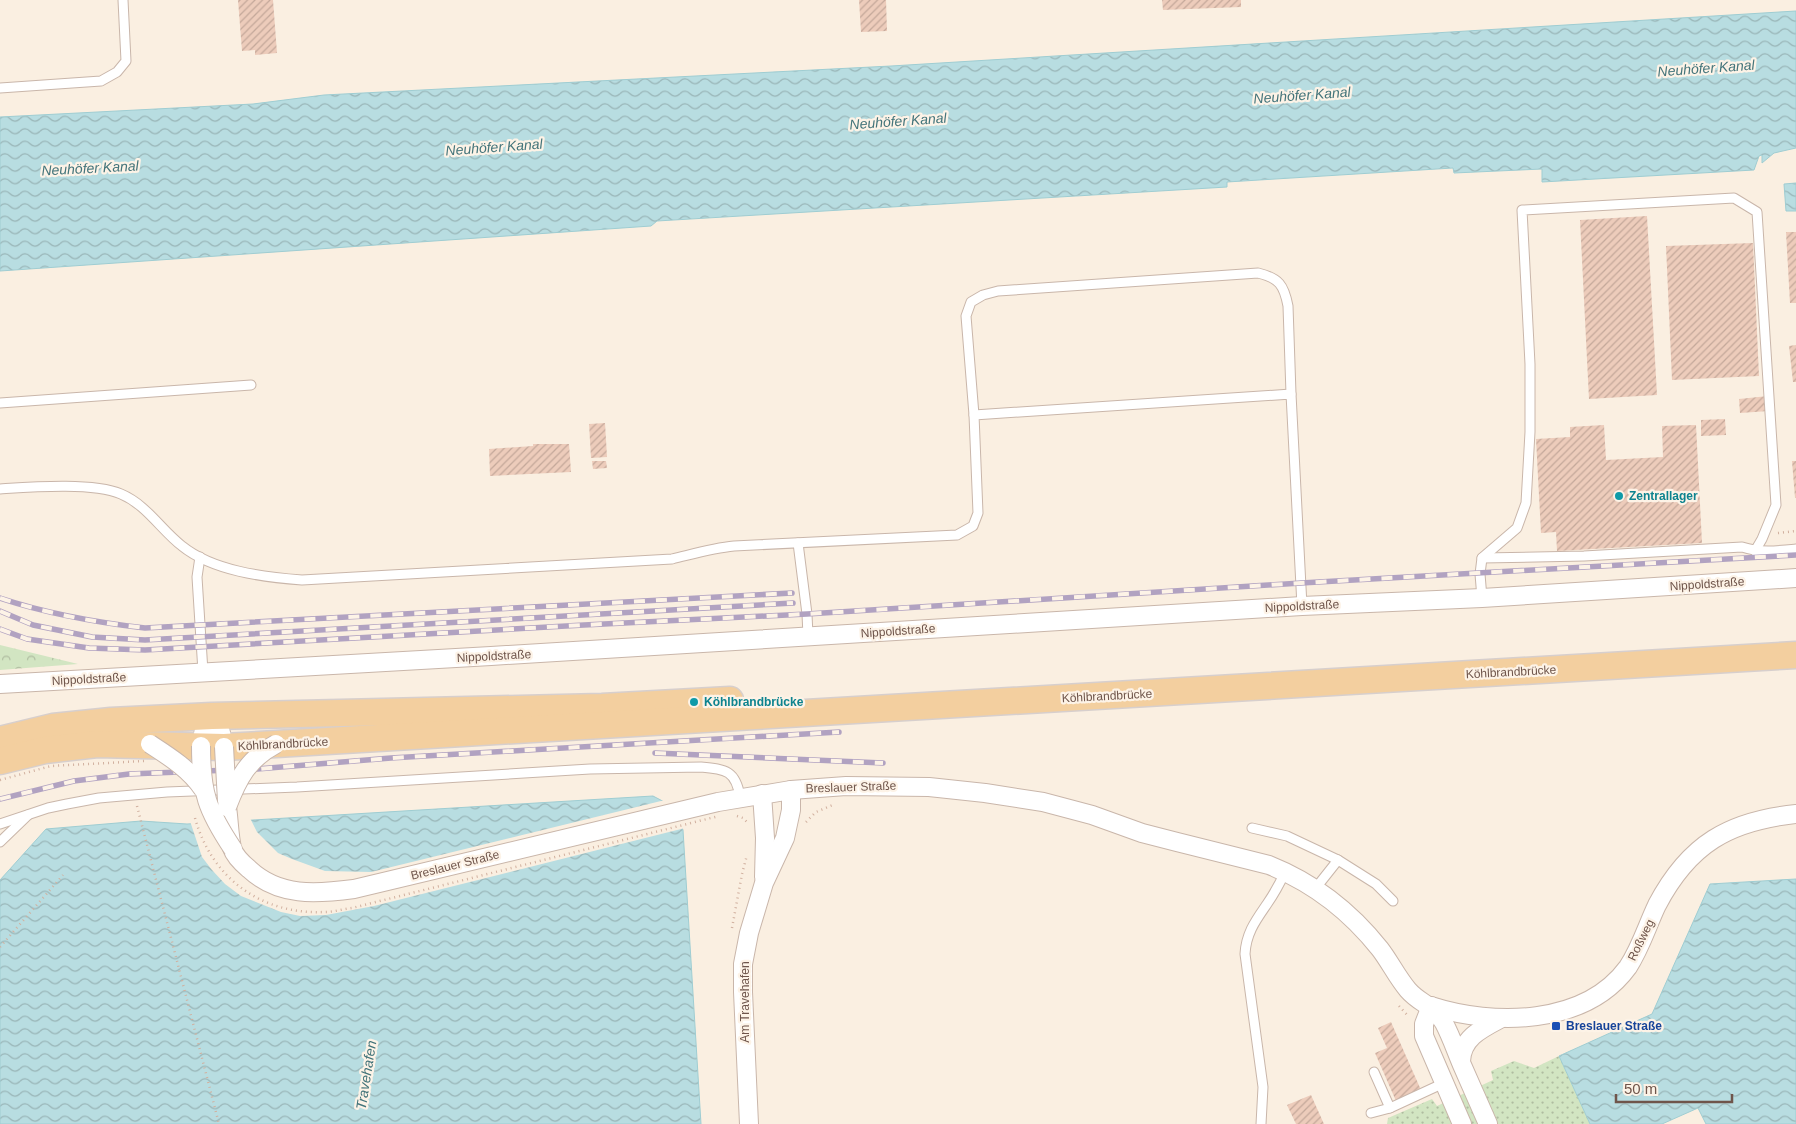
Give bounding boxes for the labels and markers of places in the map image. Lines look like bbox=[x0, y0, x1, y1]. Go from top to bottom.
place label: Zentrallager bbox=[1629, 489, 1698, 503]
marker: Zentrallager bbox=[1613, 490, 1625, 502]
place label: Köhlbrandbrücke bbox=[704, 695, 804, 709]
marker: Köhlbrandbrücke bbox=[688, 696, 700, 708]
place label: Breslauer Straße bbox=[1566, 1019, 1662, 1033]
marker: Breslauer Straße bbox=[1550, 1020, 1562, 1032]

